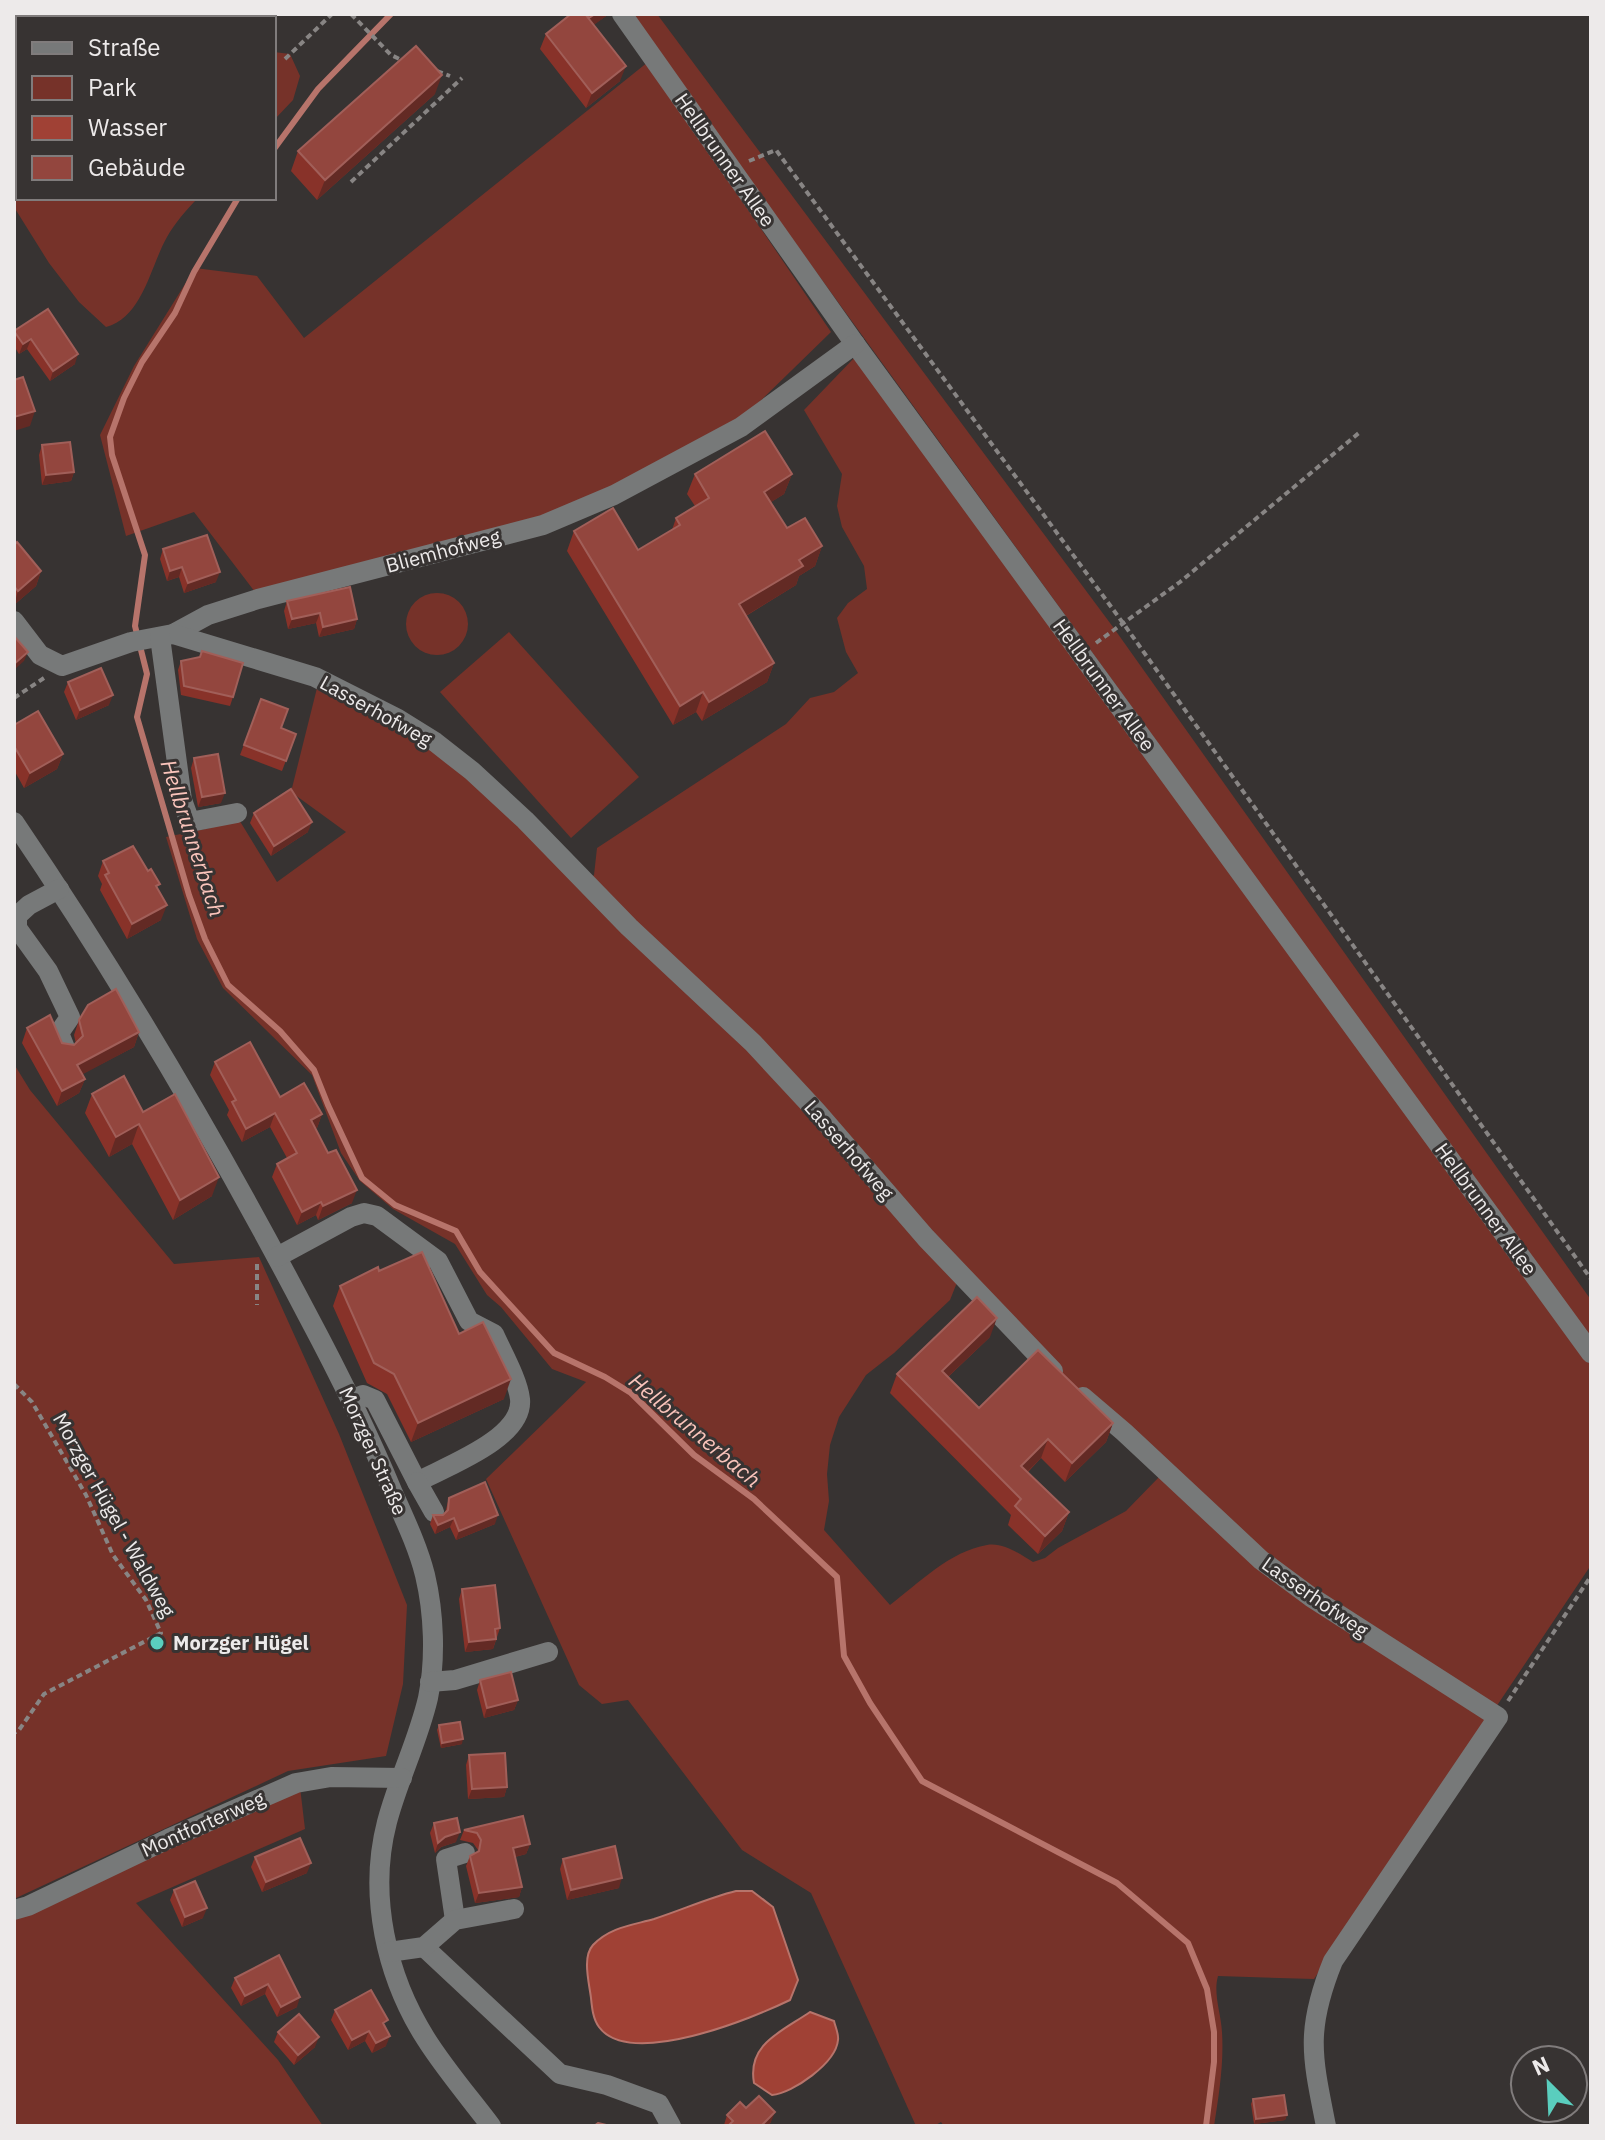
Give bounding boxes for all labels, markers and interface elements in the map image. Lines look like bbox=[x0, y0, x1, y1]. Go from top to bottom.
legend bbox=[16, 16, 276, 200]
text: Straße bbox=[88, 31, 160, 63]
text: Park bbox=[88, 71, 137, 103]
street label: Hellbrunner Allee bbox=[669, 87, 782, 232]
text: Wasser bbox=[88, 111, 167, 143]
text: Gebäude bbox=[88, 151, 185, 183]
street label: Bliemhofweg bbox=[383, 522, 504, 579]
street label: Hellbrunner Allee bbox=[1047, 613, 1162, 756]
street label: Lasserhofweg bbox=[315, 669, 437, 753]
water label: Hellbrunnerbach bbox=[154, 756, 233, 920]
street label: Lasserhofweg bbox=[798, 1094, 901, 1206]
street label: Hellbrunner Allee bbox=[1429, 1137, 1544, 1280]
water label: Hellbrunnerbach bbox=[623, 1366, 767, 1493]
street label: Morzger Straße bbox=[333, 1382, 414, 1519]
street label: Morzger Hügel - Waldweg bbox=[47, 1408, 182, 1622]
street label: Lasserhofweg bbox=[1257, 1550, 1374, 1643]
place label: Morzger Hügel bbox=[173, 1629, 309, 1656]
marker: Morzger Hügel bbox=[148, 1634, 166, 1652]
street label: Montforterweg bbox=[137, 1784, 269, 1863]
north arrow bbox=[1509, 2044, 1589, 2124]
text: N bbox=[1527, 2049, 1554, 2082]

